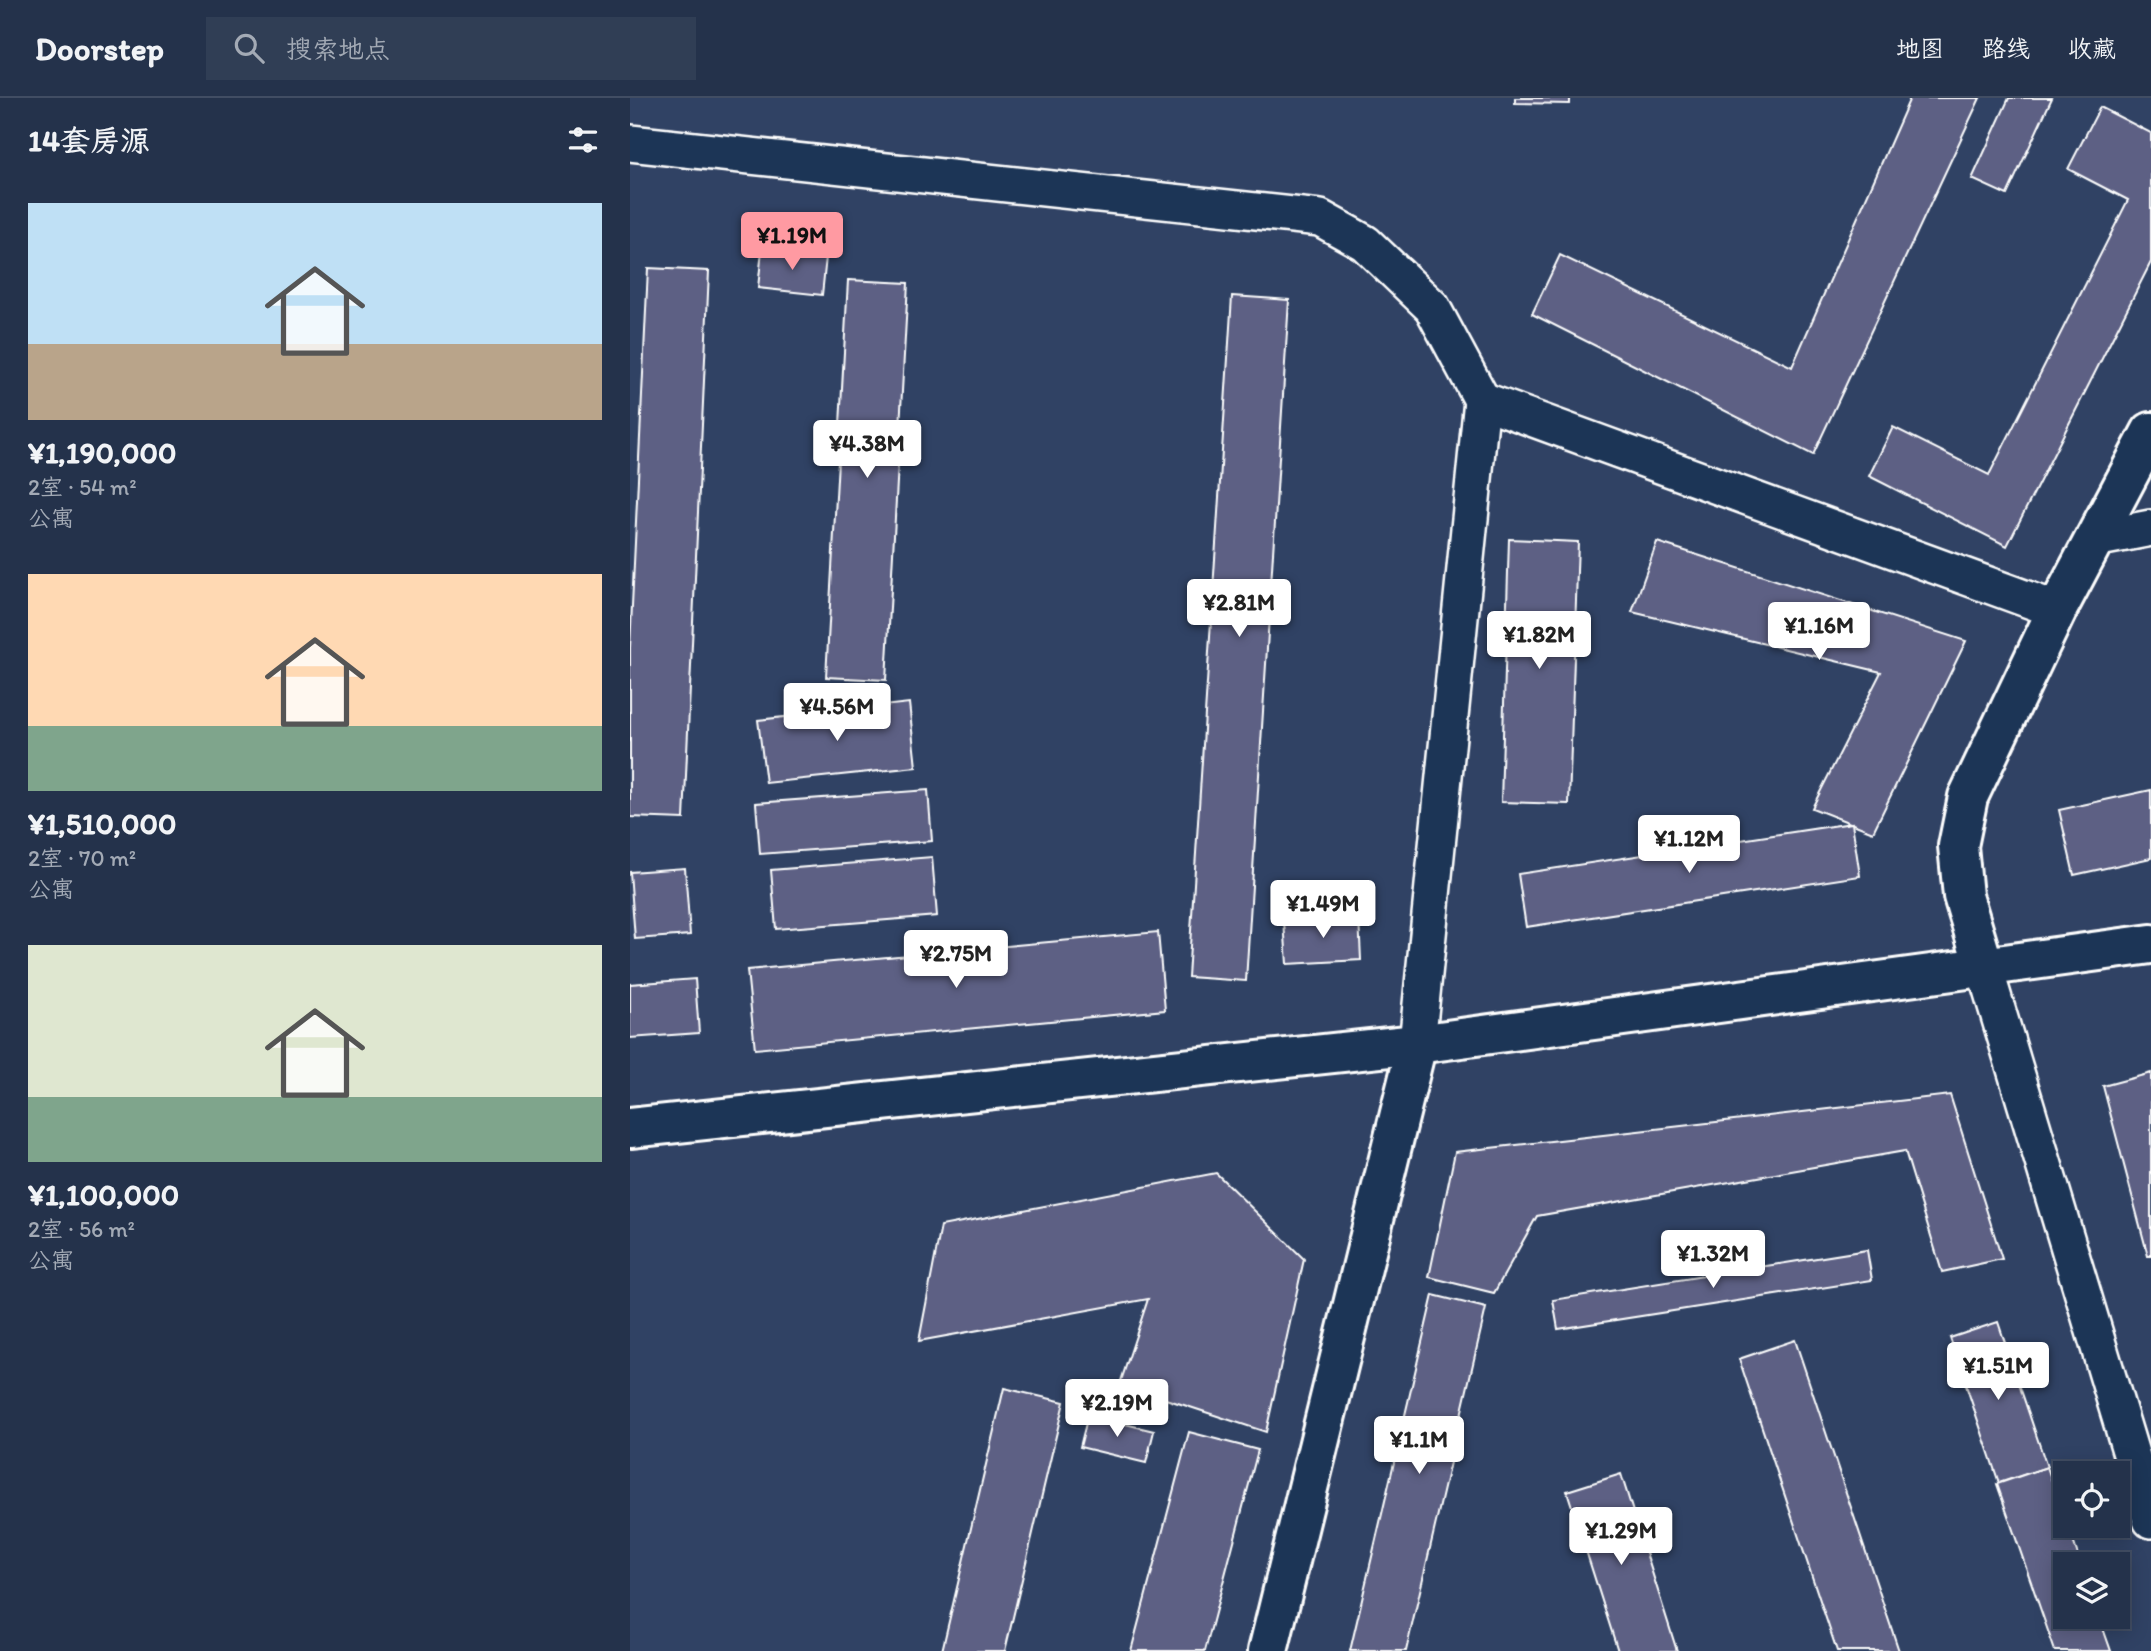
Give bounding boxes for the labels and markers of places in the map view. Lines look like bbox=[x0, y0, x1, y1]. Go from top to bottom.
pin: ¥1.19M bbox=[735, 212, 849, 272]
pin: ¥4.38M bbox=[810, 420, 924, 480]
pin: ¥2.81M bbox=[1182, 580, 1296, 639]
pin: ¥1.16M bbox=[1762, 602, 1876, 662]
pin: ¥1.82M bbox=[1482, 612, 1596, 671]
pin: ¥4.56M bbox=[780, 684, 894, 743]
pin: ¥1.12M bbox=[1632, 816, 1746, 875]
pin: ¥1.49M bbox=[1266, 880, 1380, 940]
pin: ¥2.75M bbox=[899, 930, 1013, 990]
pin: ¥1.32M bbox=[1656, 1230, 1770, 1290]
pin: ¥1.51M bbox=[1941, 1342, 2055, 1402]
pin: ¥2.19M bbox=[1060, 1380, 1174, 1439]
pin: ¥1.1M bbox=[1370, 1416, 1468, 1476]
pin: ¥1.29M bbox=[1564, 1508, 1678, 1567]

